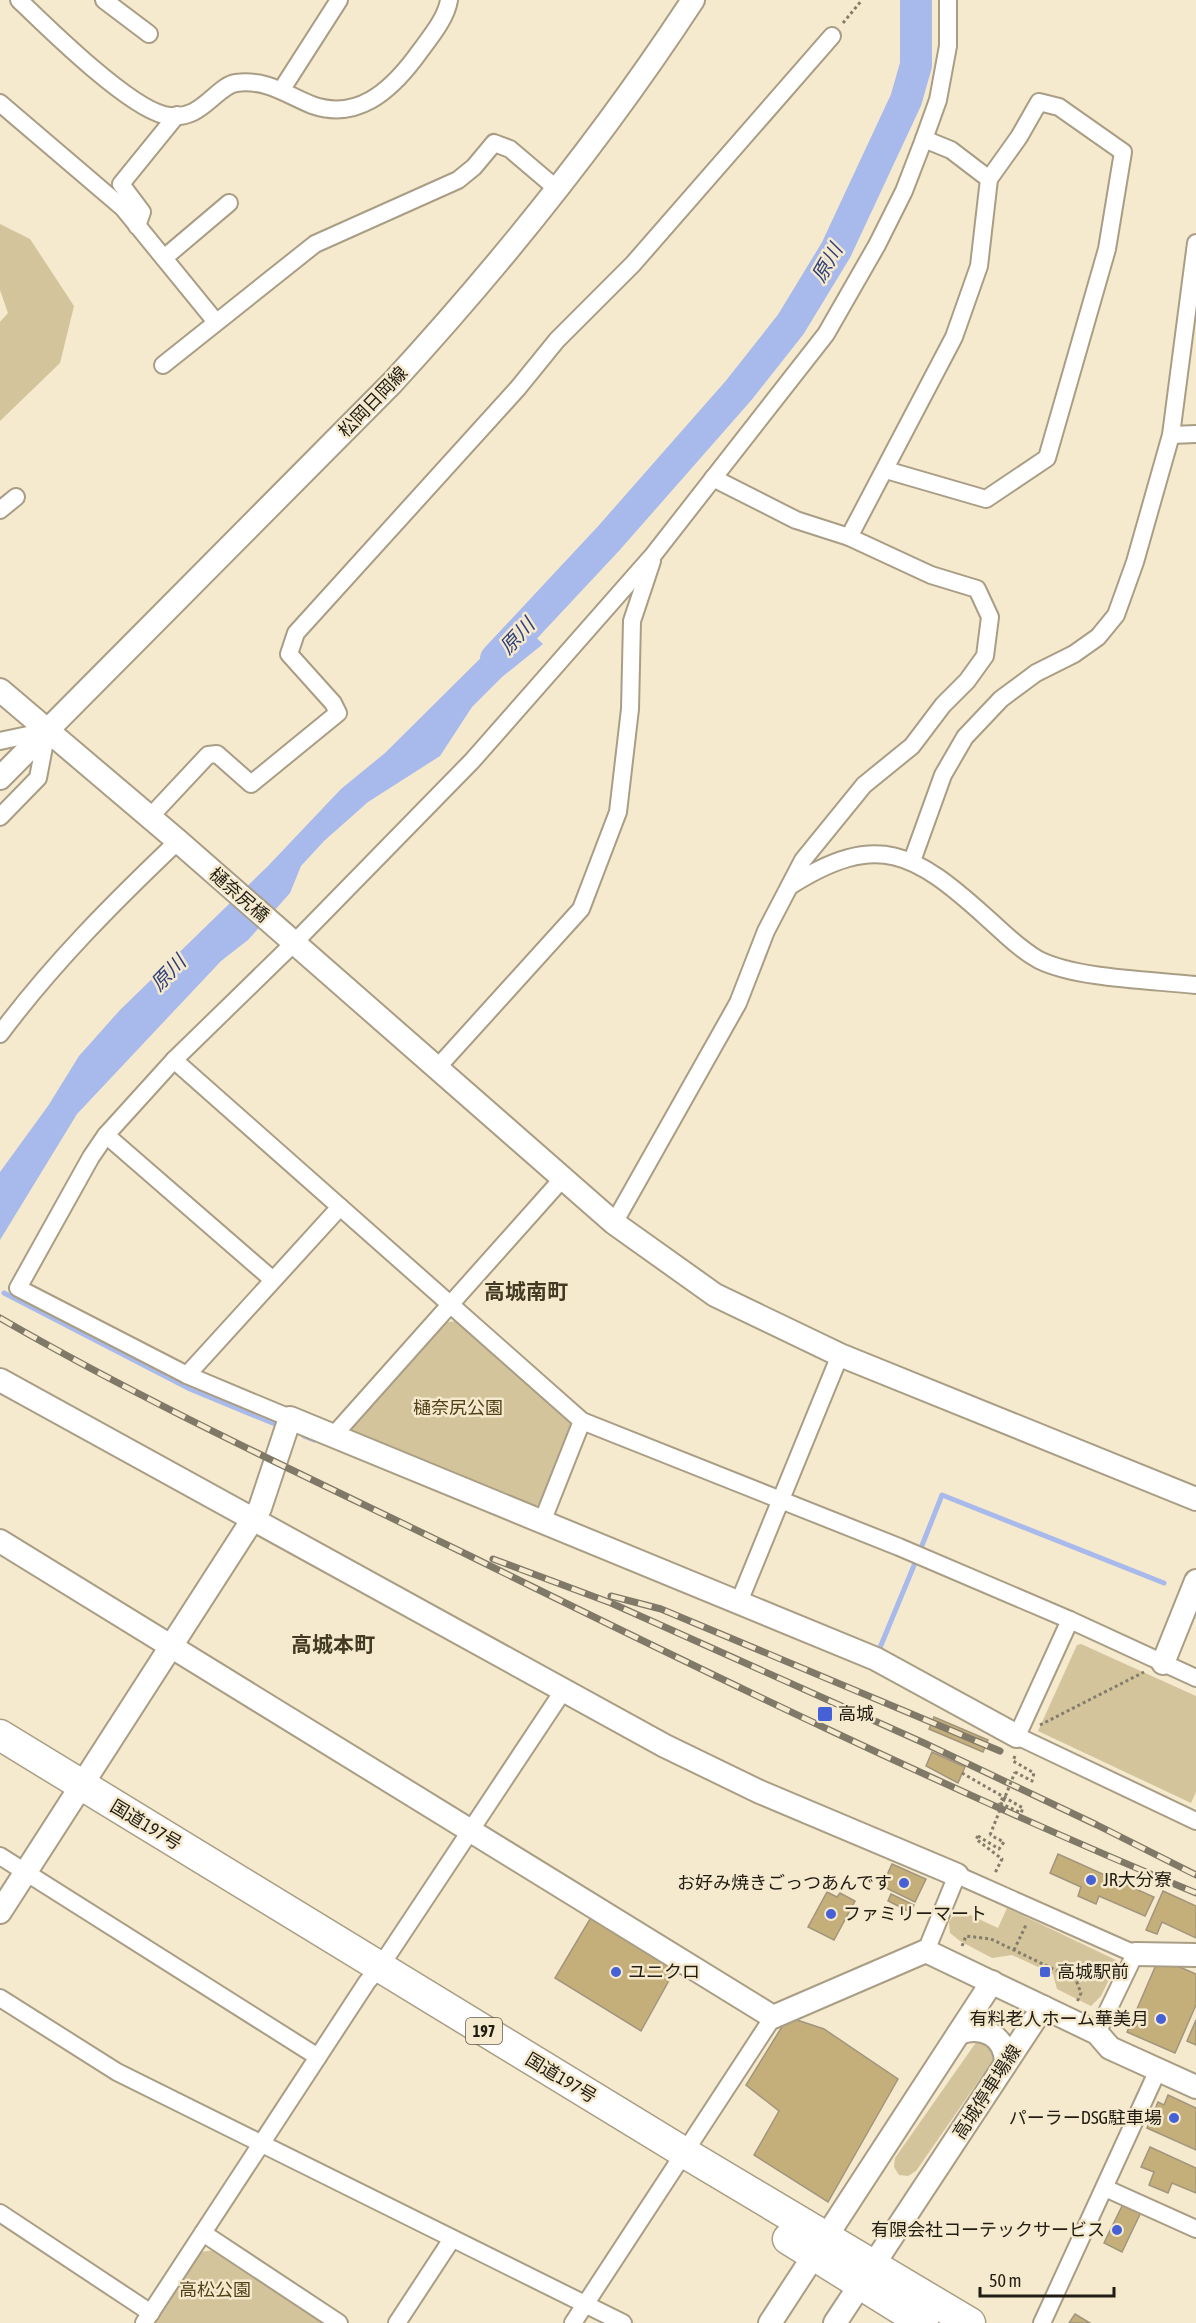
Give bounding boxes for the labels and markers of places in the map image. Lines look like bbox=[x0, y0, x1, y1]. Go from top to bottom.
place label: 高城 bbox=[838, 1703, 874, 1724]
marker: 高城 bbox=[816, 1705, 834, 1723]
place label: JR大分寮 bbox=[1103, 1869, 1172, 1890]
place label: お好み焼きごっつあんです bbox=[677, 1872, 892, 1893]
marker: JR大分寮 bbox=[1084, 1873, 1098, 1887]
marker: お好み焼きごっつあんです bbox=[897, 1876, 911, 1890]
place label: ファミリーマート bbox=[843, 1903, 987, 1924]
marker: ファミリーマート bbox=[824, 1907, 838, 1921]
place label: ユニクロ bbox=[628, 1961, 700, 1982]
place label: 高城駅前 bbox=[1057, 1961, 1129, 1982]
marker: ユニクロ bbox=[609, 1965, 623, 1979]
marker: 高城駅前 bbox=[1038, 1965, 1052, 1979]
place label: 有料老人ホーム華美月 bbox=[970, 2008, 1149, 2029]
marker: 有料老人ホーム華美月 bbox=[1154, 2012, 1168, 2026]
place label: パーラーDSG駐車場 bbox=[1009, 2107, 1162, 2128]
marker: パーラーDSG駐車場 bbox=[1167, 2111, 1181, 2125]
place label: 有限会社コーテックサービス bbox=[871, 2219, 1105, 2240]
marker: 有限会社コーテックサービス bbox=[1110, 2223, 1124, 2237]

